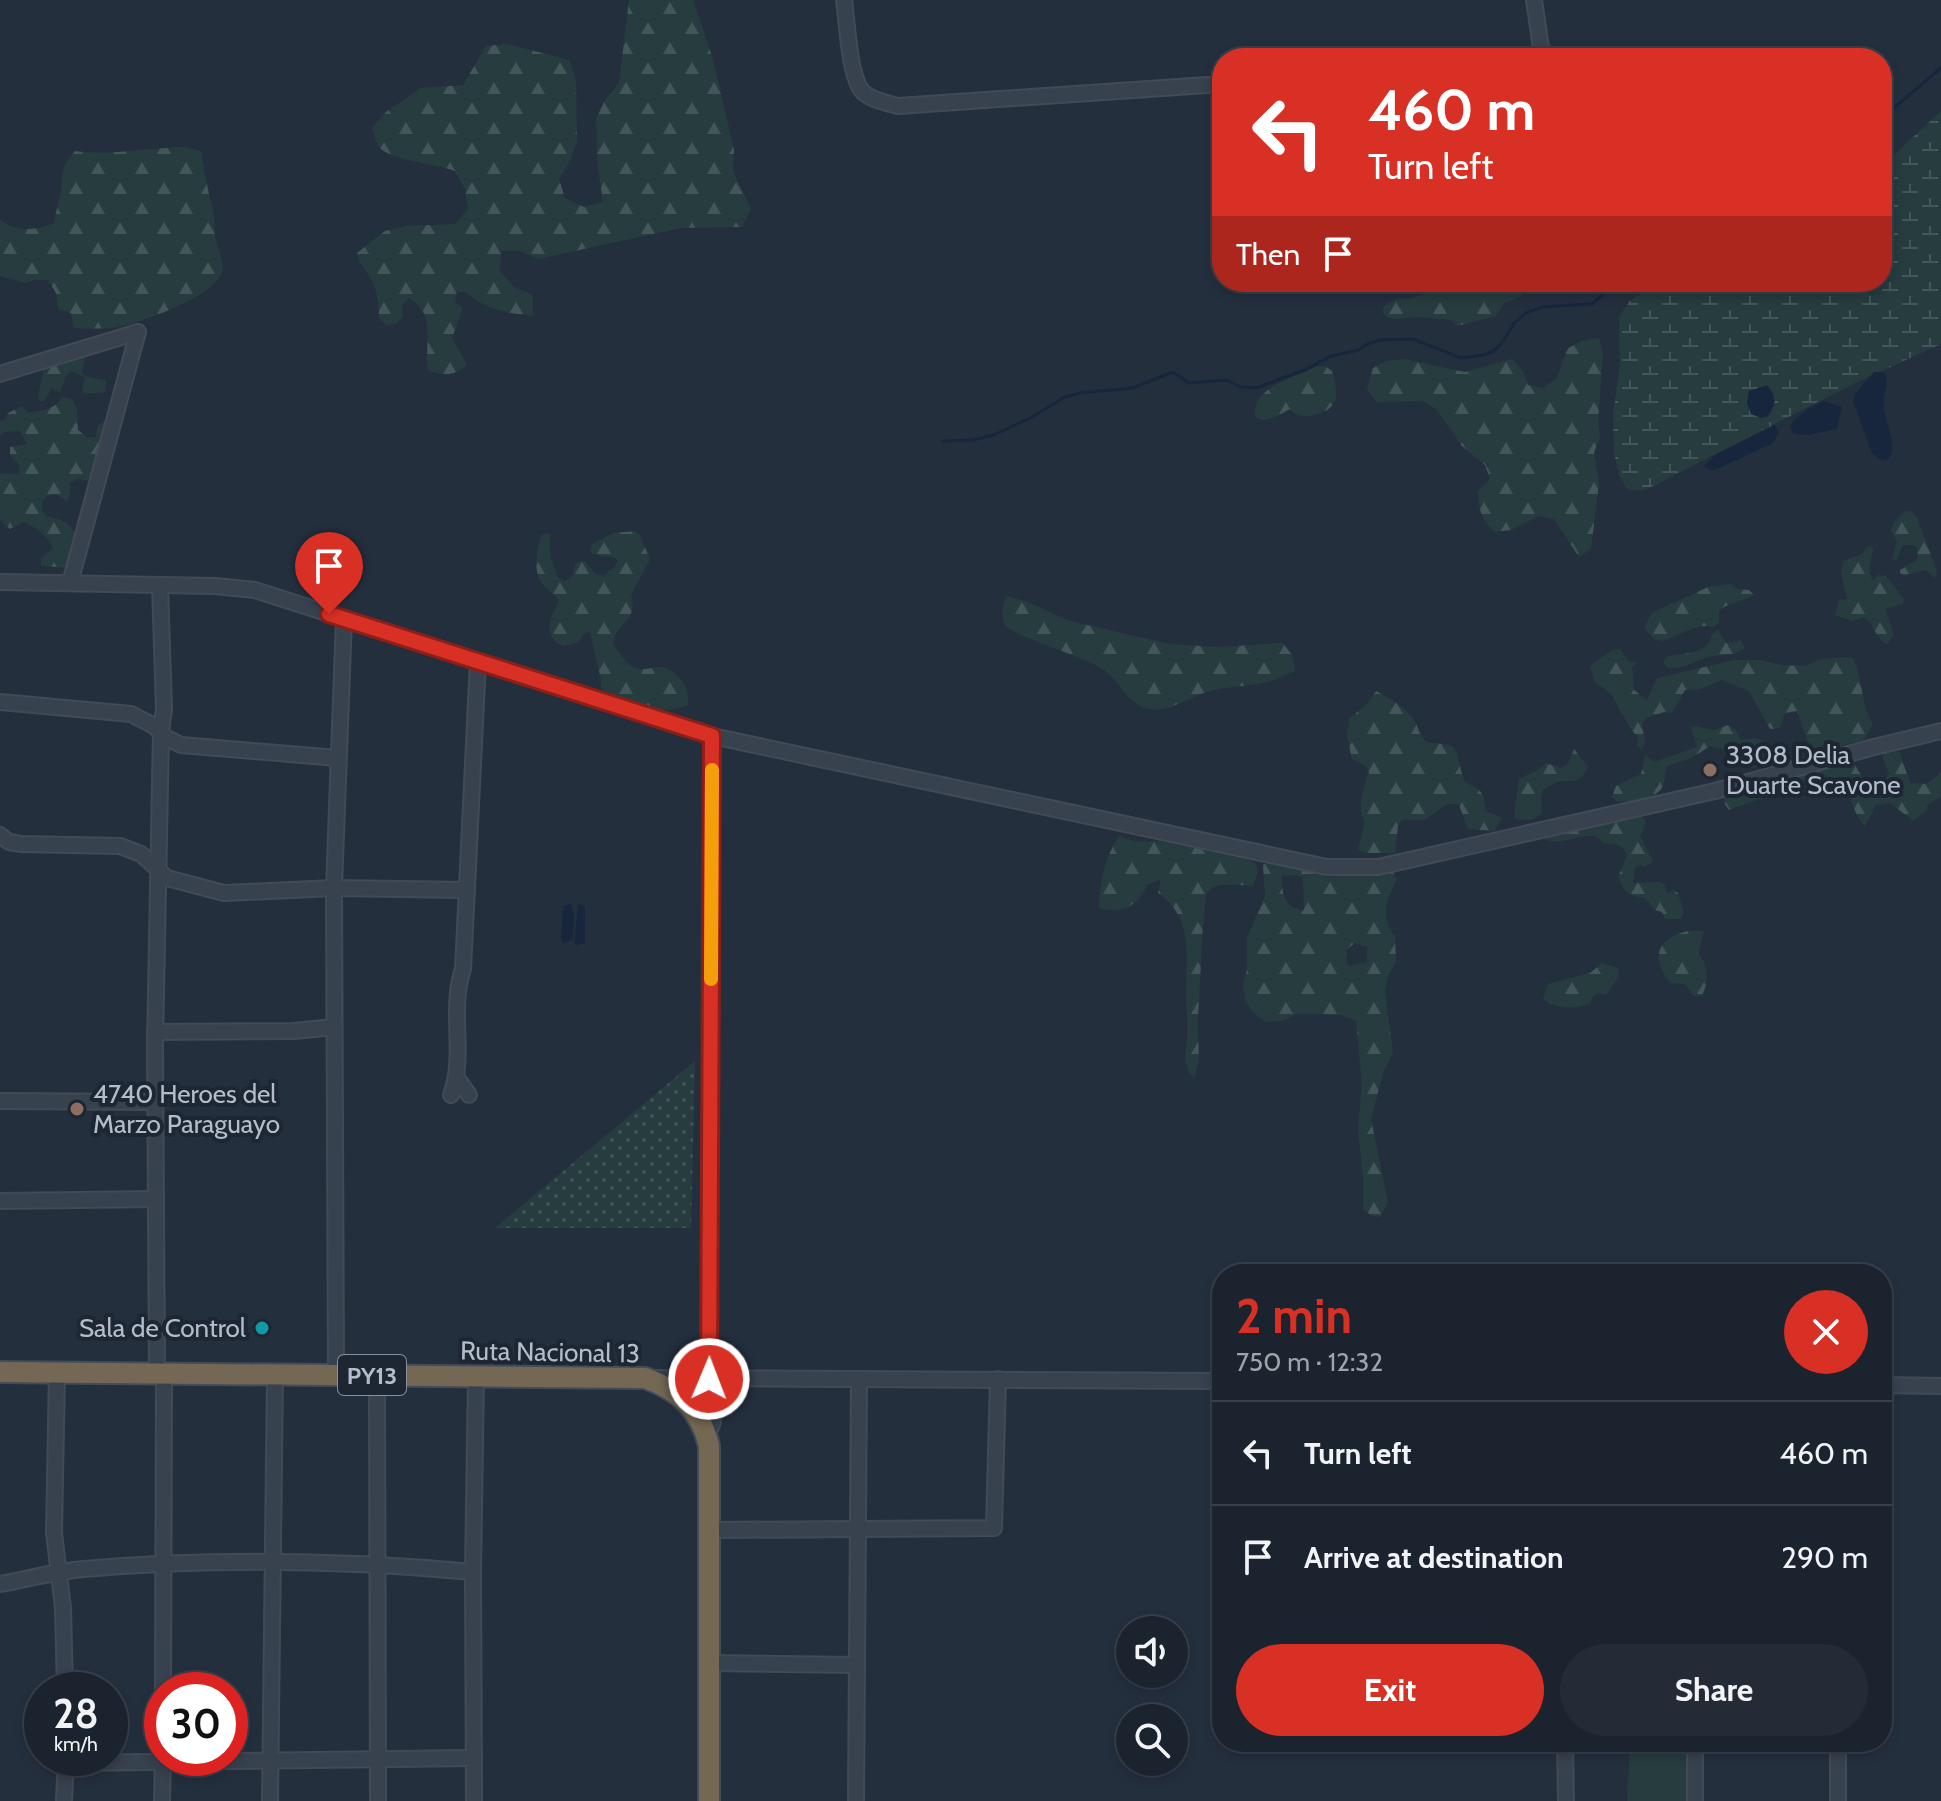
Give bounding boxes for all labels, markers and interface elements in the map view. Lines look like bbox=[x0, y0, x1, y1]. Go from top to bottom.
text: 460 m bbox=[1368, 76, 1535, 144]
icon: left bbox=[1236, 80, 1340, 184]
text: Turn left bbox=[1368, 144, 1493, 188]
icon: arrive bbox=[1316, 232, 1360, 276]
text: Then bbox=[1236, 236, 1300, 273]
pin bbox=[295, 532, 363, 614]
icon: arrive bbox=[307, 544, 351, 588]
place label: 3308 Delia Duarte Scavone bbox=[1726, 739, 1901, 801]
marker: 3308 Delia Duarte Scavone bbox=[1701, 761, 1719, 779]
place label: 4740 Heroes del Marzo Paraguayo bbox=[93, 1078, 280, 1140]
marker: 4740 Heroes del Marzo Paraguayo bbox=[68, 1100, 86, 1118]
text: 2 min bbox=[1236, 1287, 1352, 1345]
button: close bbox=[1784, 1290, 1868, 1374]
place label: Sala de Control bbox=[79, 1312, 246, 1344]
marker: Sala de Control bbox=[253, 1319, 271, 1337]
street label: Ruta Nacional 13 bbox=[460, 1334, 640, 1370]
position arrow bbox=[667, 1337, 751, 1421]
text: 750 m · 12:32 bbox=[1236, 1346, 1383, 1378]
road number: PY13 bbox=[338, 1355, 406, 1395]
icon: left bbox=[1236, 1431, 1280, 1475]
text: Turn left bbox=[1304, 1435, 1412, 1472]
text: 460 m bbox=[1780, 1435, 1868, 1472]
icon: arrive bbox=[1236, 1535, 1280, 1579]
text: Arrive at destination bbox=[1304, 1539, 1564, 1576]
text: 290 m bbox=[1781, 1539, 1868, 1576]
map controls bbox=[1116, 1616, 1188, 1776]
button: sound bbox=[1116, 1616, 1188, 1688]
button: Exit bbox=[1236, 1644, 1544, 1736]
button: Share bbox=[1560, 1644, 1868, 1736]
speed limit sign: 30 bbox=[144, 1672, 248, 1776]
text: 28 bbox=[53, 1689, 99, 1738]
button: search bbox=[1116, 1704, 1188, 1776]
text: km/h bbox=[54, 1732, 98, 1756]

